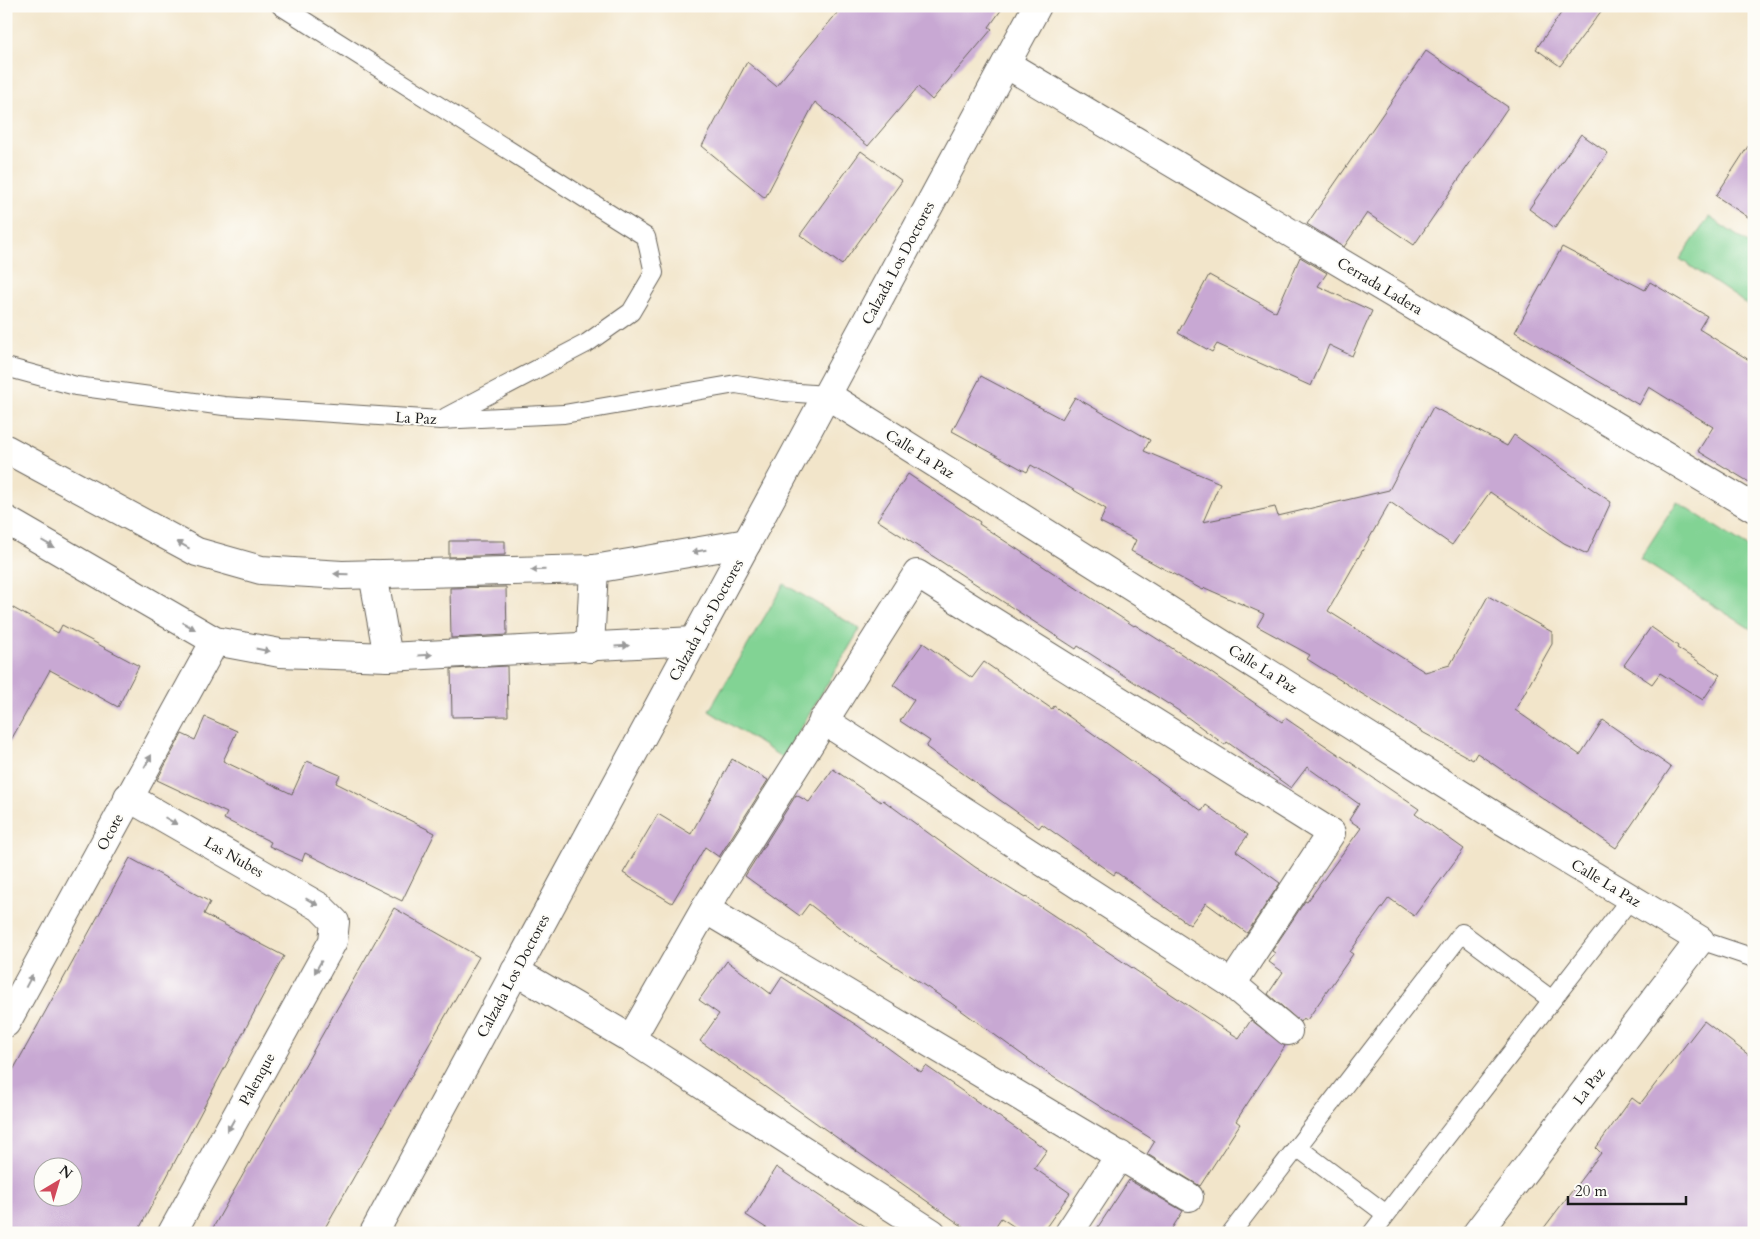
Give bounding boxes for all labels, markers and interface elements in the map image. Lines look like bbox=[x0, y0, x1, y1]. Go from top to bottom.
street label: Calzada Los Doctores bbox=[857, 198, 939, 328]
street label: Cerrada Ladera bbox=[1333, 253, 1427, 320]
street label: La Paz bbox=[395, 407, 438, 429]
street label: Calle La Paz bbox=[882, 425, 959, 483]
one-way arrow bbox=[41, 540, 56, 548]
one-way arrow bbox=[176, 540, 189, 549]
one-way arrow bbox=[691, 548, 707, 556]
street label: Calzada Los Doctores bbox=[664, 555, 748, 685]
one-way arrow bbox=[530, 567, 546, 575]
one-way arrow bbox=[332, 570, 348, 578]
one-way arrow bbox=[182, 621, 196, 630]
street label: Calle La Paz bbox=[1225, 640, 1302, 698]
one-way arrow bbox=[614, 641, 630, 649]
one-way arrow bbox=[255, 646, 271, 654]
one-way arrow bbox=[417, 651, 433, 659]
one-way arrow bbox=[144, 754, 153, 767]
street label: Ocote bbox=[92, 810, 128, 854]
one-way arrow bbox=[164, 817, 177, 826]
street label: Las Nubes bbox=[201, 832, 267, 882]
street label: Calle La Paz bbox=[1567, 854, 1645, 912]
one-way arrow bbox=[304, 898, 319, 906]
street label: Calzada Los Doctores bbox=[472, 911, 554, 1041]
one-way arrow bbox=[314, 960, 322, 975]
one-way arrow bbox=[25, 974, 34, 987]
street label: Palenque bbox=[234, 1049, 280, 1109]
street label: La Paz bbox=[1568, 1063, 1610, 1109]
one-way arrow bbox=[227, 1118, 235, 1132]
north arrow bbox=[32, 1156, 82, 1206]
text: N bbox=[55, 1161, 76, 1183]
scale bar bbox=[1568, 1174, 1685, 1206]
text: 20 m bbox=[1575, 1181, 1607, 1201]

